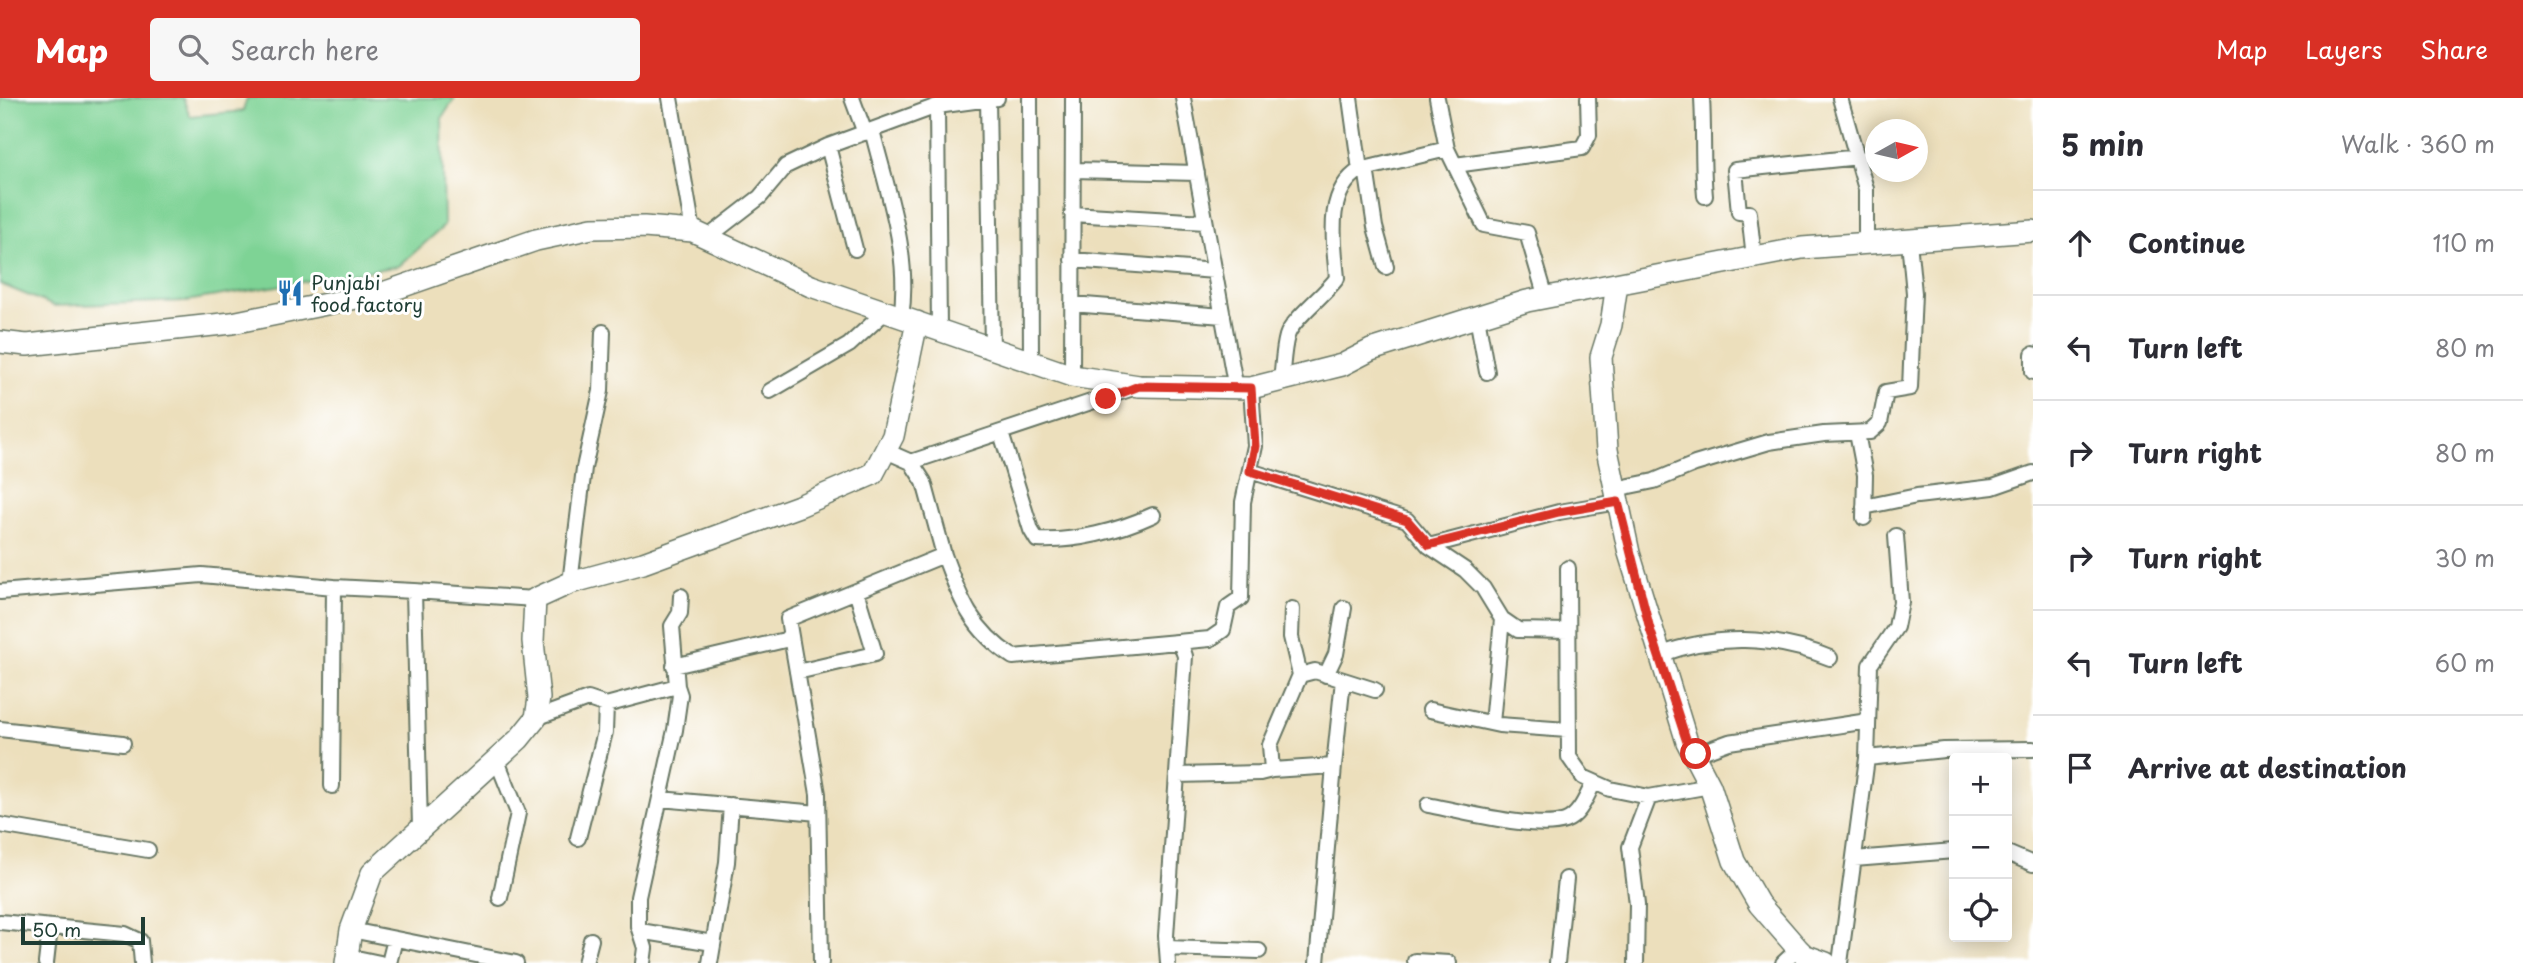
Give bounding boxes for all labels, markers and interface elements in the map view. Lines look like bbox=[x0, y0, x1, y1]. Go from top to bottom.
search box bbox=[150, 18, 640, 81]
text: Map bbox=[35, 24, 108, 74]
icon: search bbox=[174, 30, 212, 68]
text: Search here bbox=[230, 30, 379, 69]
text: Map bbox=[2216, 31, 2267, 67]
text: Layers bbox=[2305, 31, 2382, 67]
text: Share bbox=[2420, 31, 2488, 67]
north arrow bbox=[1865, 119, 1928, 182]
text: 5 min bbox=[2061, 121, 2144, 166]
text: Walk · 360 m bbox=[2341, 126, 2495, 161]
text: Continue bbox=[2128, 223, 2245, 262]
icon: ahead bbox=[2061, 224, 2099, 262]
text: 110 m bbox=[2433, 225, 2495, 260]
place label: Punjabi food factory bbox=[311, 268, 423, 318]
restaurant icon: Punjabi food factory bbox=[275, 278, 305, 308]
text: Turn left bbox=[2128, 328, 2243, 367]
icon: left bbox=[2061, 329, 2099, 367]
text: 80 m bbox=[2435, 330, 2495, 365]
route end bbox=[1090, 383, 1121, 414]
text: Turn right bbox=[2128, 433, 2262, 472]
icon: right bbox=[2061, 434, 2099, 472]
text: 80 m bbox=[2435, 435, 2495, 470]
text: Turn right bbox=[2128, 538, 2262, 577]
icon: right bbox=[2061, 539, 2099, 577]
text: 30 m bbox=[2434, 540, 2495, 575]
text: Turn left bbox=[2128, 643, 2243, 682]
icon: left bbox=[2061, 644, 2099, 682]
text: 60 m bbox=[2435, 645, 2495, 680]
route start bbox=[1680, 738, 1711, 769]
text: Arrive at destination bbox=[2128, 748, 2407, 787]
icon: arrive bbox=[2061, 749, 2099, 787]
map controls bbox=[1949, 753, 2012, 942]
button: + bbox=[1949, 753, 2012, 816]
button: − bbox=[1949, 816, 2012, 879]
button: locate bbox=[1949, 879, 2012, 942]
scale bar bbox=[21, 914, 145, 946]
text: 50 m bbox=[32, 915, 81, 943]

